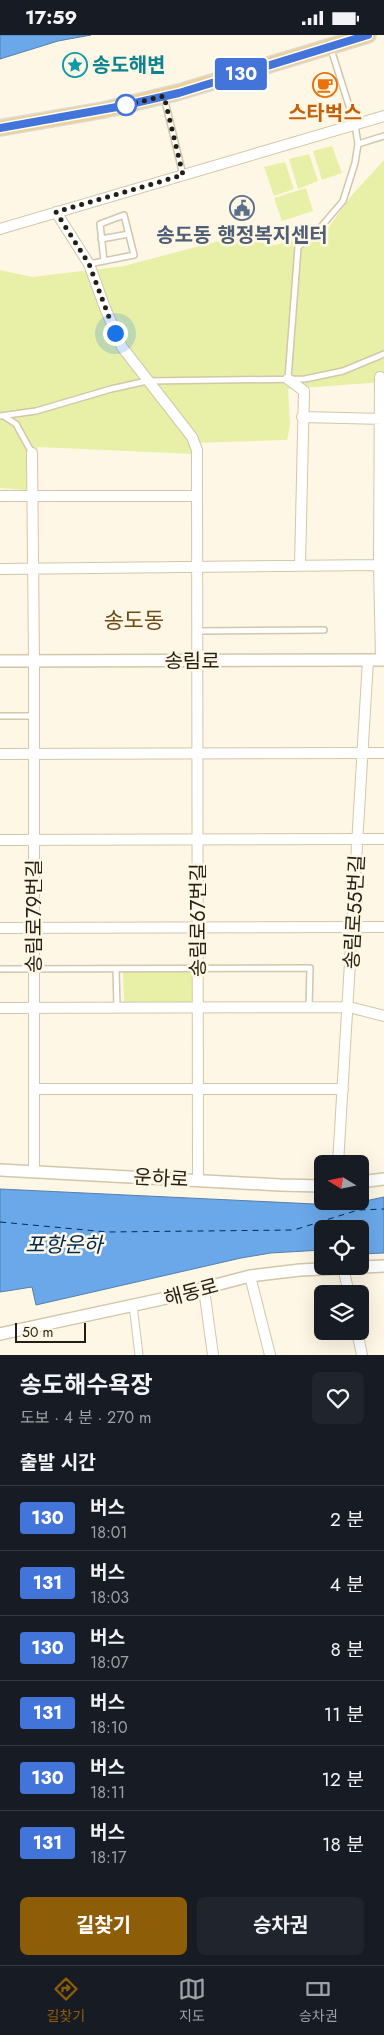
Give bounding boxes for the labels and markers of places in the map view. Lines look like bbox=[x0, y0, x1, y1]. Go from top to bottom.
place label: 송도해변 bbox=[92, 51, 166, 80]
place icon: 송도해변 bbox=[62, 52, 88, 78]
cafe icon: 스타벅스 bbox=[312, 72, 338, 98]
unlabelled marker bbox=[115, 94, 137, 116]
place label: 스타벅스 bbox=[288, 99, 362, 128]
public building icon: 송도동 행정복지센터 bbox=[229, 195, 255, 221]
place label: 송도동 행정복지센터 bbox=[156, 221, 328, 250]

